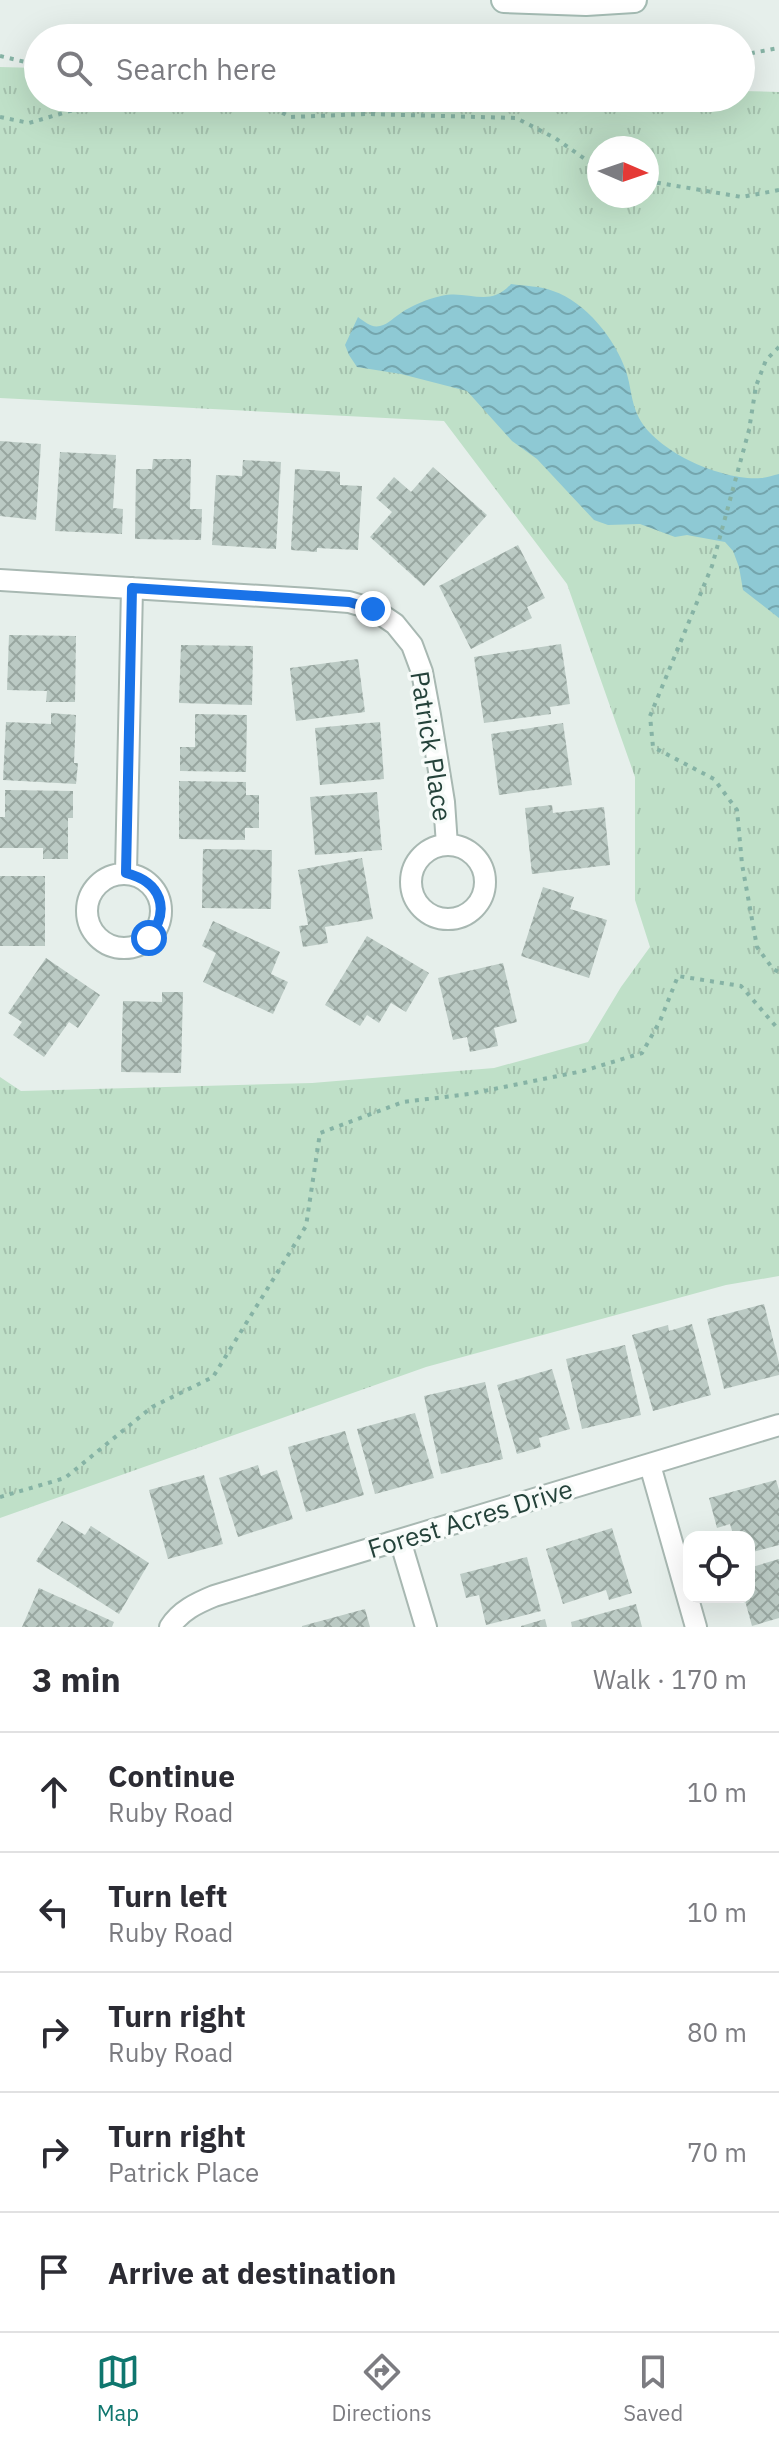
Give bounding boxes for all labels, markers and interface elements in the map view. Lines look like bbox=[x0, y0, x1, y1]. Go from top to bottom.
search box bbox=[24, 24, 755, 112]
icon: search bbox=[52, 46, 96, 90]
text: Search here bbox=[116, 49, 277, 88]
north arrow bbox=[587, 136, 659, 208]
route end bbox=[355, 591, 391, 627]
street label: Patrick Place bbox=[403, 669, 461, 823]
route start bbox=[131, 920, 167, 956]
street label: Forest Acres Drive bbox=[363, 1471, 577, 1565]
map controls bbox=[683, 1531, 755, 1603]
button: locate bbox=[683, 1531, 755, 1603]
text: 3 min bbox=[32, 1657, 121, 1701]
text: Walk · 170 m bbox=[593, 1662, 747, 1696]
text: Continue bbox=[108, 1756, 235, 1795]
icon: ahead bbox=[32, 1770, 76, 1814]
text: 10 m bbox=[687, 1775, 747, 1809]
text: Ruby Road bbox=[108, 1795, 233, 1829]
text: Turn left bbox=[108, 1876, 227, 1915]
icon: left bbox=[32, 1890, 76, 1934]
text: 10 m bbox=[687, 1895, 747, 1929]
text: Ruby Road bbox=[108, 1915, 233, 1949]
text: Turn right bbox=[108, 1996, 246, 2035]
icon: right bbox=[32, 2010, 76, 2054]
text: 80 m bbox=[687, 2015, 747, 2049]
text: Ruby Road bbox=[108, 2035, 233, 2069]
text: Turn right bbox=[108, 2116, 246, 2155]
icon: right bbox=[32, 2130, 76, 2174]
text: 70 m bbox=[687, 2135, 747, 2169]
text: Patrick Place bbox=[108, 2155, 259, 2189]
icon: arrive bbox=[32, 2250, 76, 2294]
text: Arrive at destination bbox=[108, 2253, 396, 2292]
tab: Map bbox=[96, 2350, 140, 2427]
tab: Directions bbox=[332, 2350, 432, 2427]
tab: Saved bbox=[623, 2350, 683, 2427]

